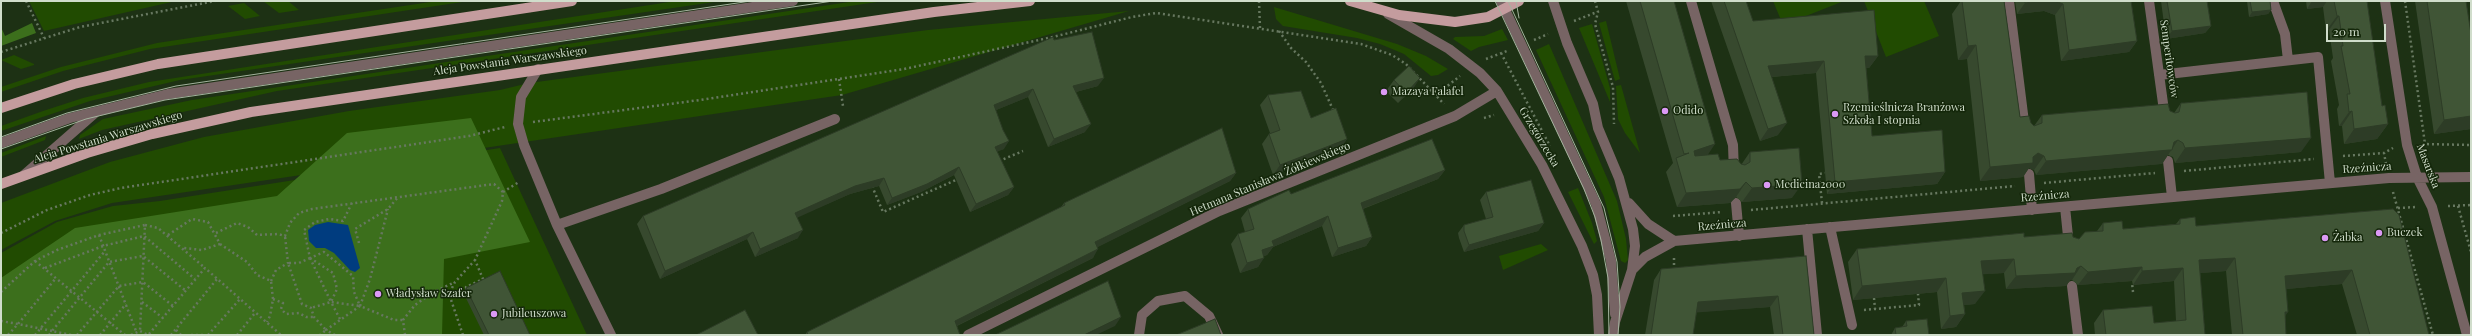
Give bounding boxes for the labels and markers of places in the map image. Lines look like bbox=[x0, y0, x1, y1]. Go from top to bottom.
place label: Mazaya Falafel bbox=[1392, 85, 1464, 99]
marker: Mazaya Falafel bbox=[1379, 87, 1389, 97]
place label: Rzemieślnicza Branżowa Szkoła I stopnia bbox=[1843, 101, 1965, 127]
place label: Odido bbox=[1673, 104, 1703, 118]
marker: Odido bbox=[1660, 106, 1670, 116]
marker: Rzemieślnicza Branżowa Szkoła I stopnia bbox=[1830, 109, 1840, 119]
place label: Medicina2000 bbox=[1775, 178, 1845, 192]
marker: Medicina2000 bbox=[1762, 180, 1772, 190]
place label: Buczek bbox=[2387, 226, 2422, 240]
marker: Buczek bbox=[2374, 228, 2384, 238]
place label: Żabka bbox=[2333, 231, 2363, 245]
marker: Żabka bbox=[2320, 233, 2330, 243]
place label: Władysław Szafer bbox=[386, 287, 472, 301]
marker: Władysław Szafer bbox=[373, 289, 383, 299]
place label: Jubileuszowa bbox=[502, 307, 566, 321]
marker: Jubileuszowa bbox=[489, 309, 499, 319]

